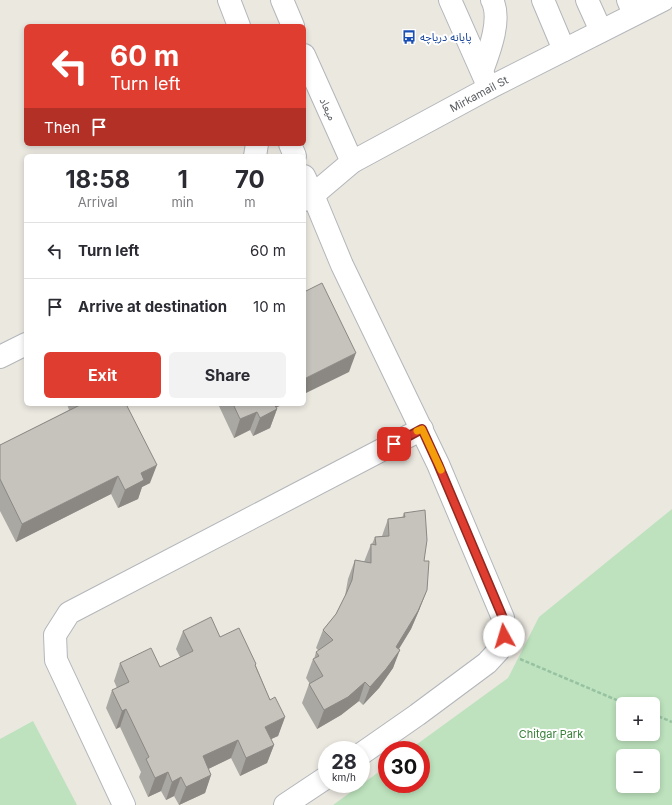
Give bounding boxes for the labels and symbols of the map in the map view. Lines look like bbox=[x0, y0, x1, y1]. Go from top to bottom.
bus stop icon: پایانه دریاچه bbox=[401, 29, 417, 45]
place label: پایانه دریاچه bbox=[420, 30, 472, 45]
street label: Mirkamail St bbox=[447, 73, 511, 115]
street label: میعاد bbox=[317, 95, 340, 123]
pin bbox=[377, 427, 411, 461]
position arrow bbox=[483, 615, 525, 657]
park label: Chitgar Park bbox=[519, 727, 583, 741]
speed limit sign: 30 bbox=[378, 741, 430, 793]

